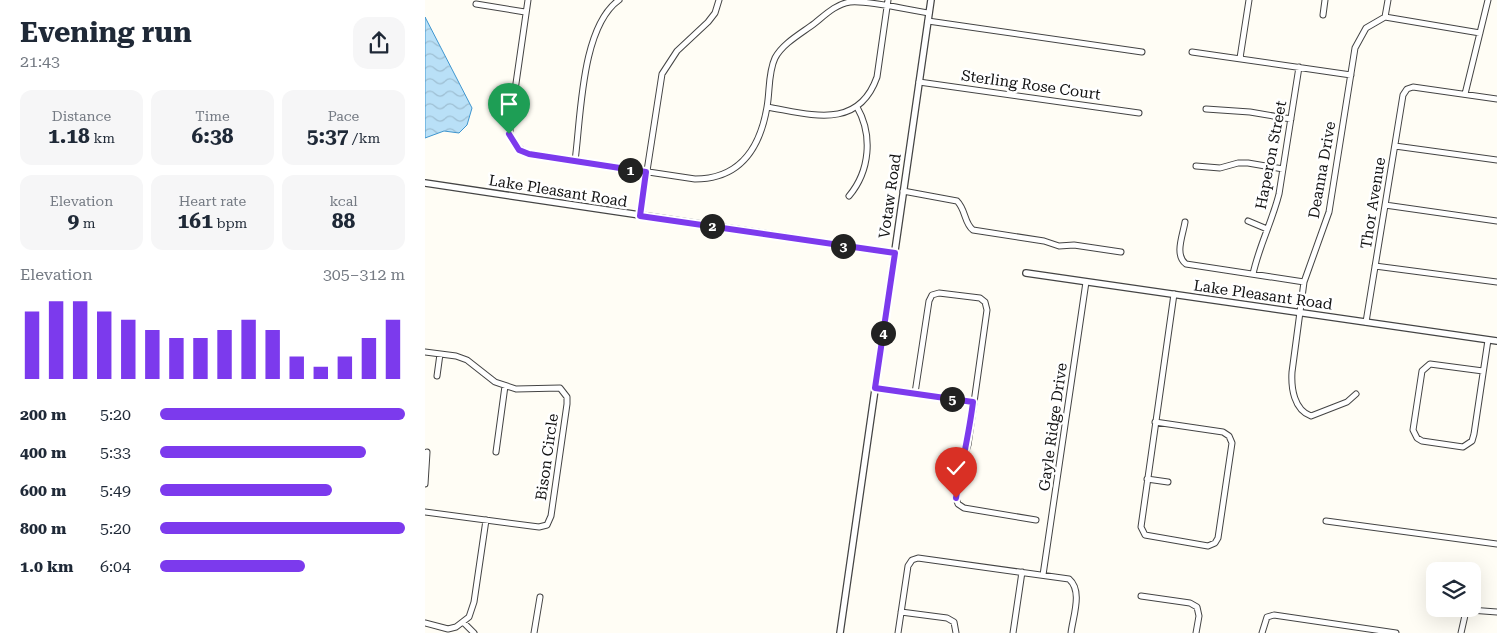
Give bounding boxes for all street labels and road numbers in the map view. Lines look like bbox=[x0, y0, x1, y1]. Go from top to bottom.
street label: Sterling Rose Court bbox=[960, 66, 1102, 104]
street label: Haperon Street bbox=[1252, 99, 1290, 211]
street label: Deanna Drive bbox=[1305, 120, 1339, 220]
street label: Votaw Road bbox=[875, 152, 905, 239]
street label: Thor Avenue bbox=[1357, 156, 1389, 250]
street label: Lake Pleasant Road bbox=[487, 171, 629, 211]
street label: Lake Pleasant Road bbox=[1192, 276, 1334, 314]
street label: Gayle Ridge Drive bbox=[1035, 362, 1071, 492]
street label: Bison Circle bbox=[532, 412, 562, 502]

